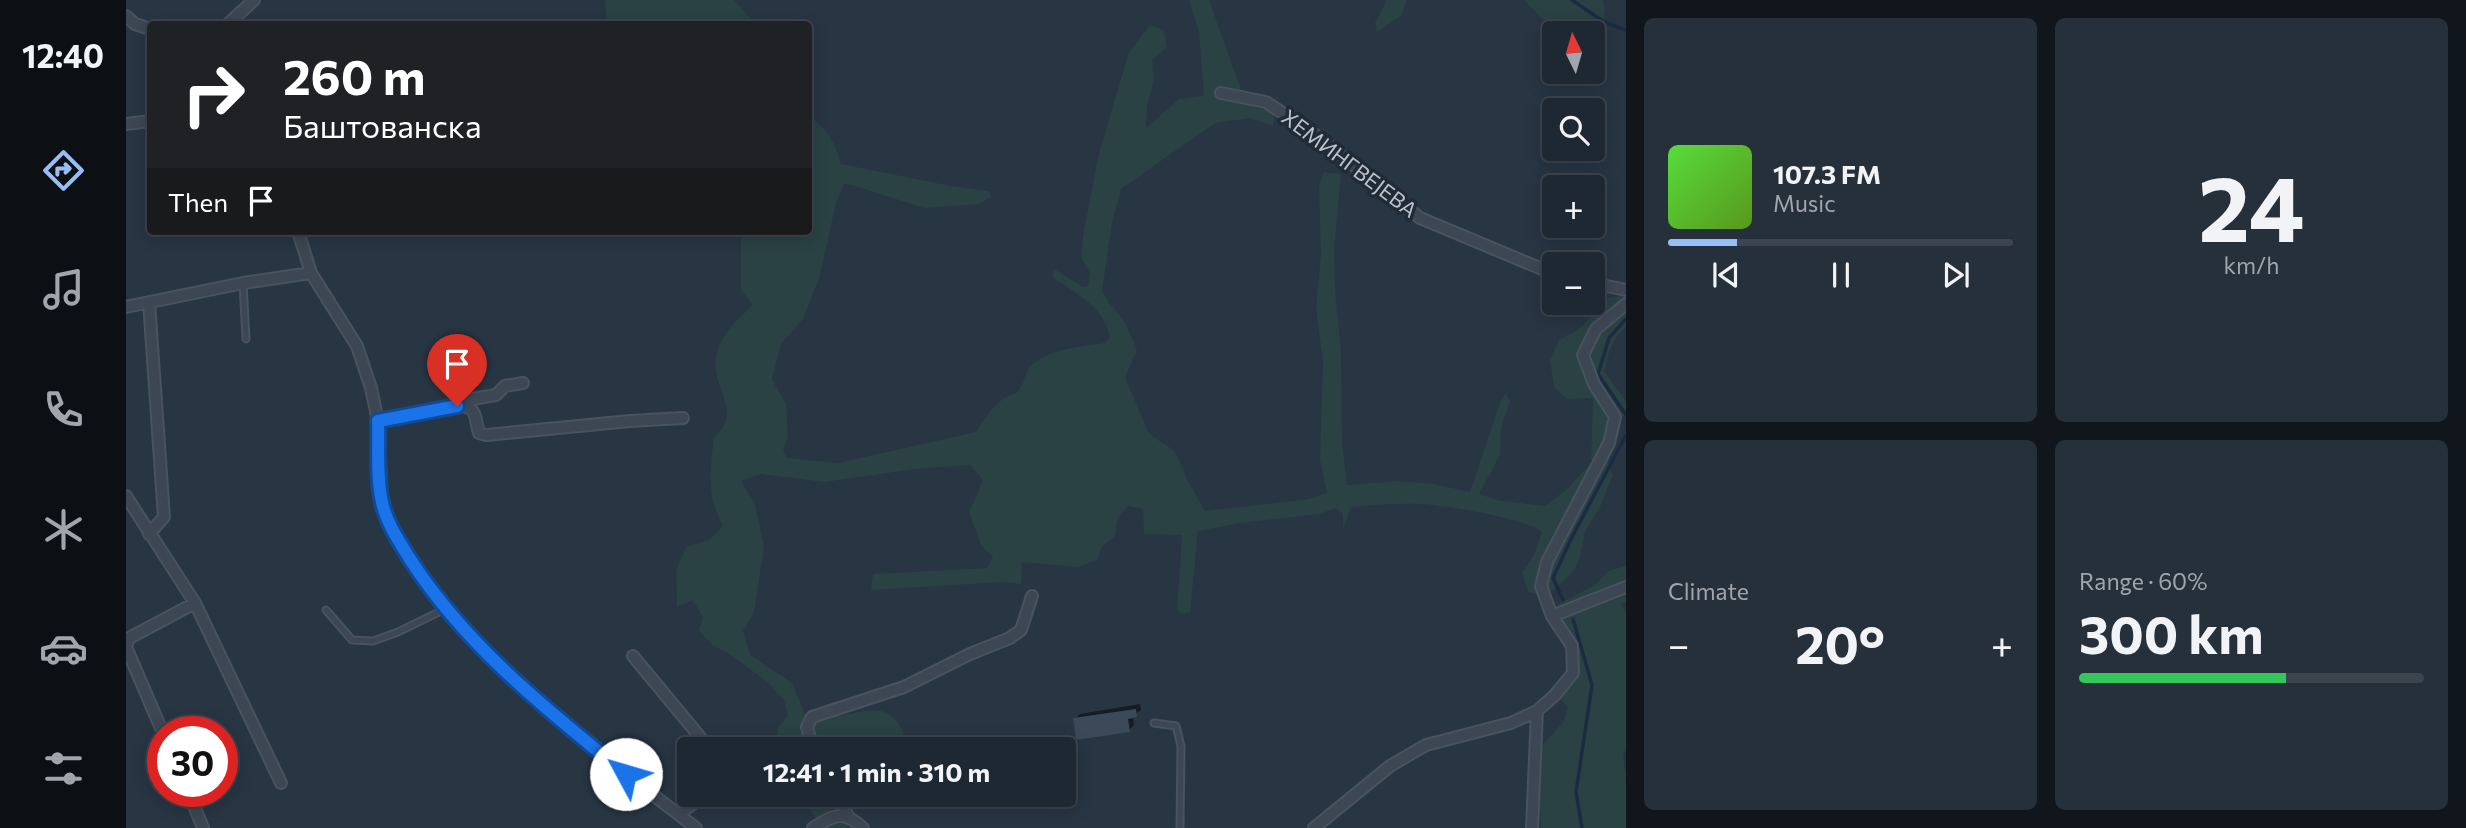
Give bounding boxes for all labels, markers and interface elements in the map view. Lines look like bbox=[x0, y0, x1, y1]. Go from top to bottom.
north arrow bbox=[1542, 21, 1605, 84]
map controls bbox=[1542, 21, 1605, 315]
text: 12:40 bbox=[22, 35, 104, 75]
text: 260 m bbox=[283, 45, 425, 105]
icon: right bbox=[168, 49, 259, 140]
button: search bbox=[1542, 98, 1605, 161]
street label: ХЕМИНГВЕЈЕВА bbox=[1277, 104, 1422, 222]
text: Баштованска bbox=[283, 105, 482, 145]
icon: directions bbox=[39, 146, 88, 195]
text: 24 bbox=[2198, 149, 2305, 261]
text: 107.3 FM bbox=[1773, 158, 1881, 189]
button: + bbox=[1542, 175, 1605, 238]
icon: arrive bbox=[242, 182, 280, 220]
text: Then bbox=[168, 186, 228, 217]
text: Music bbox=[1773, 189, 1836, 217]
text: km/h bbox=[2224, 251, 2279, 279]
button: − bbox=[1542, 252, 1605, 315]
icon: previous bbox=[1707, 256, 1745, 294]
icon: pause bbox=[1822, 256, 1860, 294]
icon: next bbox=[1937, 256, 1975, 294]
icon: music bbox=[39, 265, 88, 314]
pin bbox=[427, 334, 487, 406]
icon: arrive bbox=[438, 345, 476, 383]
icon: phone bbox=[39, 385, 88, 434]
icon: climate bbox=[39, 505, 88, 554]
text: Range · 60% bbox=[2079, 567, 2207, 595]
text: Climate bbox=[1668, 577, 1749, 605]
text: 300 km bbox=[2079, 601, 2264, 665]
text: 20° bbox=[1795, 611, 1885, 675]
text: − bbox=[1668, 620, 1690, 667]
text: + bbox=[1991, 620, 2013, 667]
icon: car bbox=[39, 624, 88, 673]
speed limit sign: 30 bbox=[147, 716, 238, 807]
position arrow bbox=[589, 737, 663, 811]
icon: filters bbox=[39, 744, 88, 793]
text: 12:41 · 1 min · 310 m bbox=[763, 756, 990, 787]

